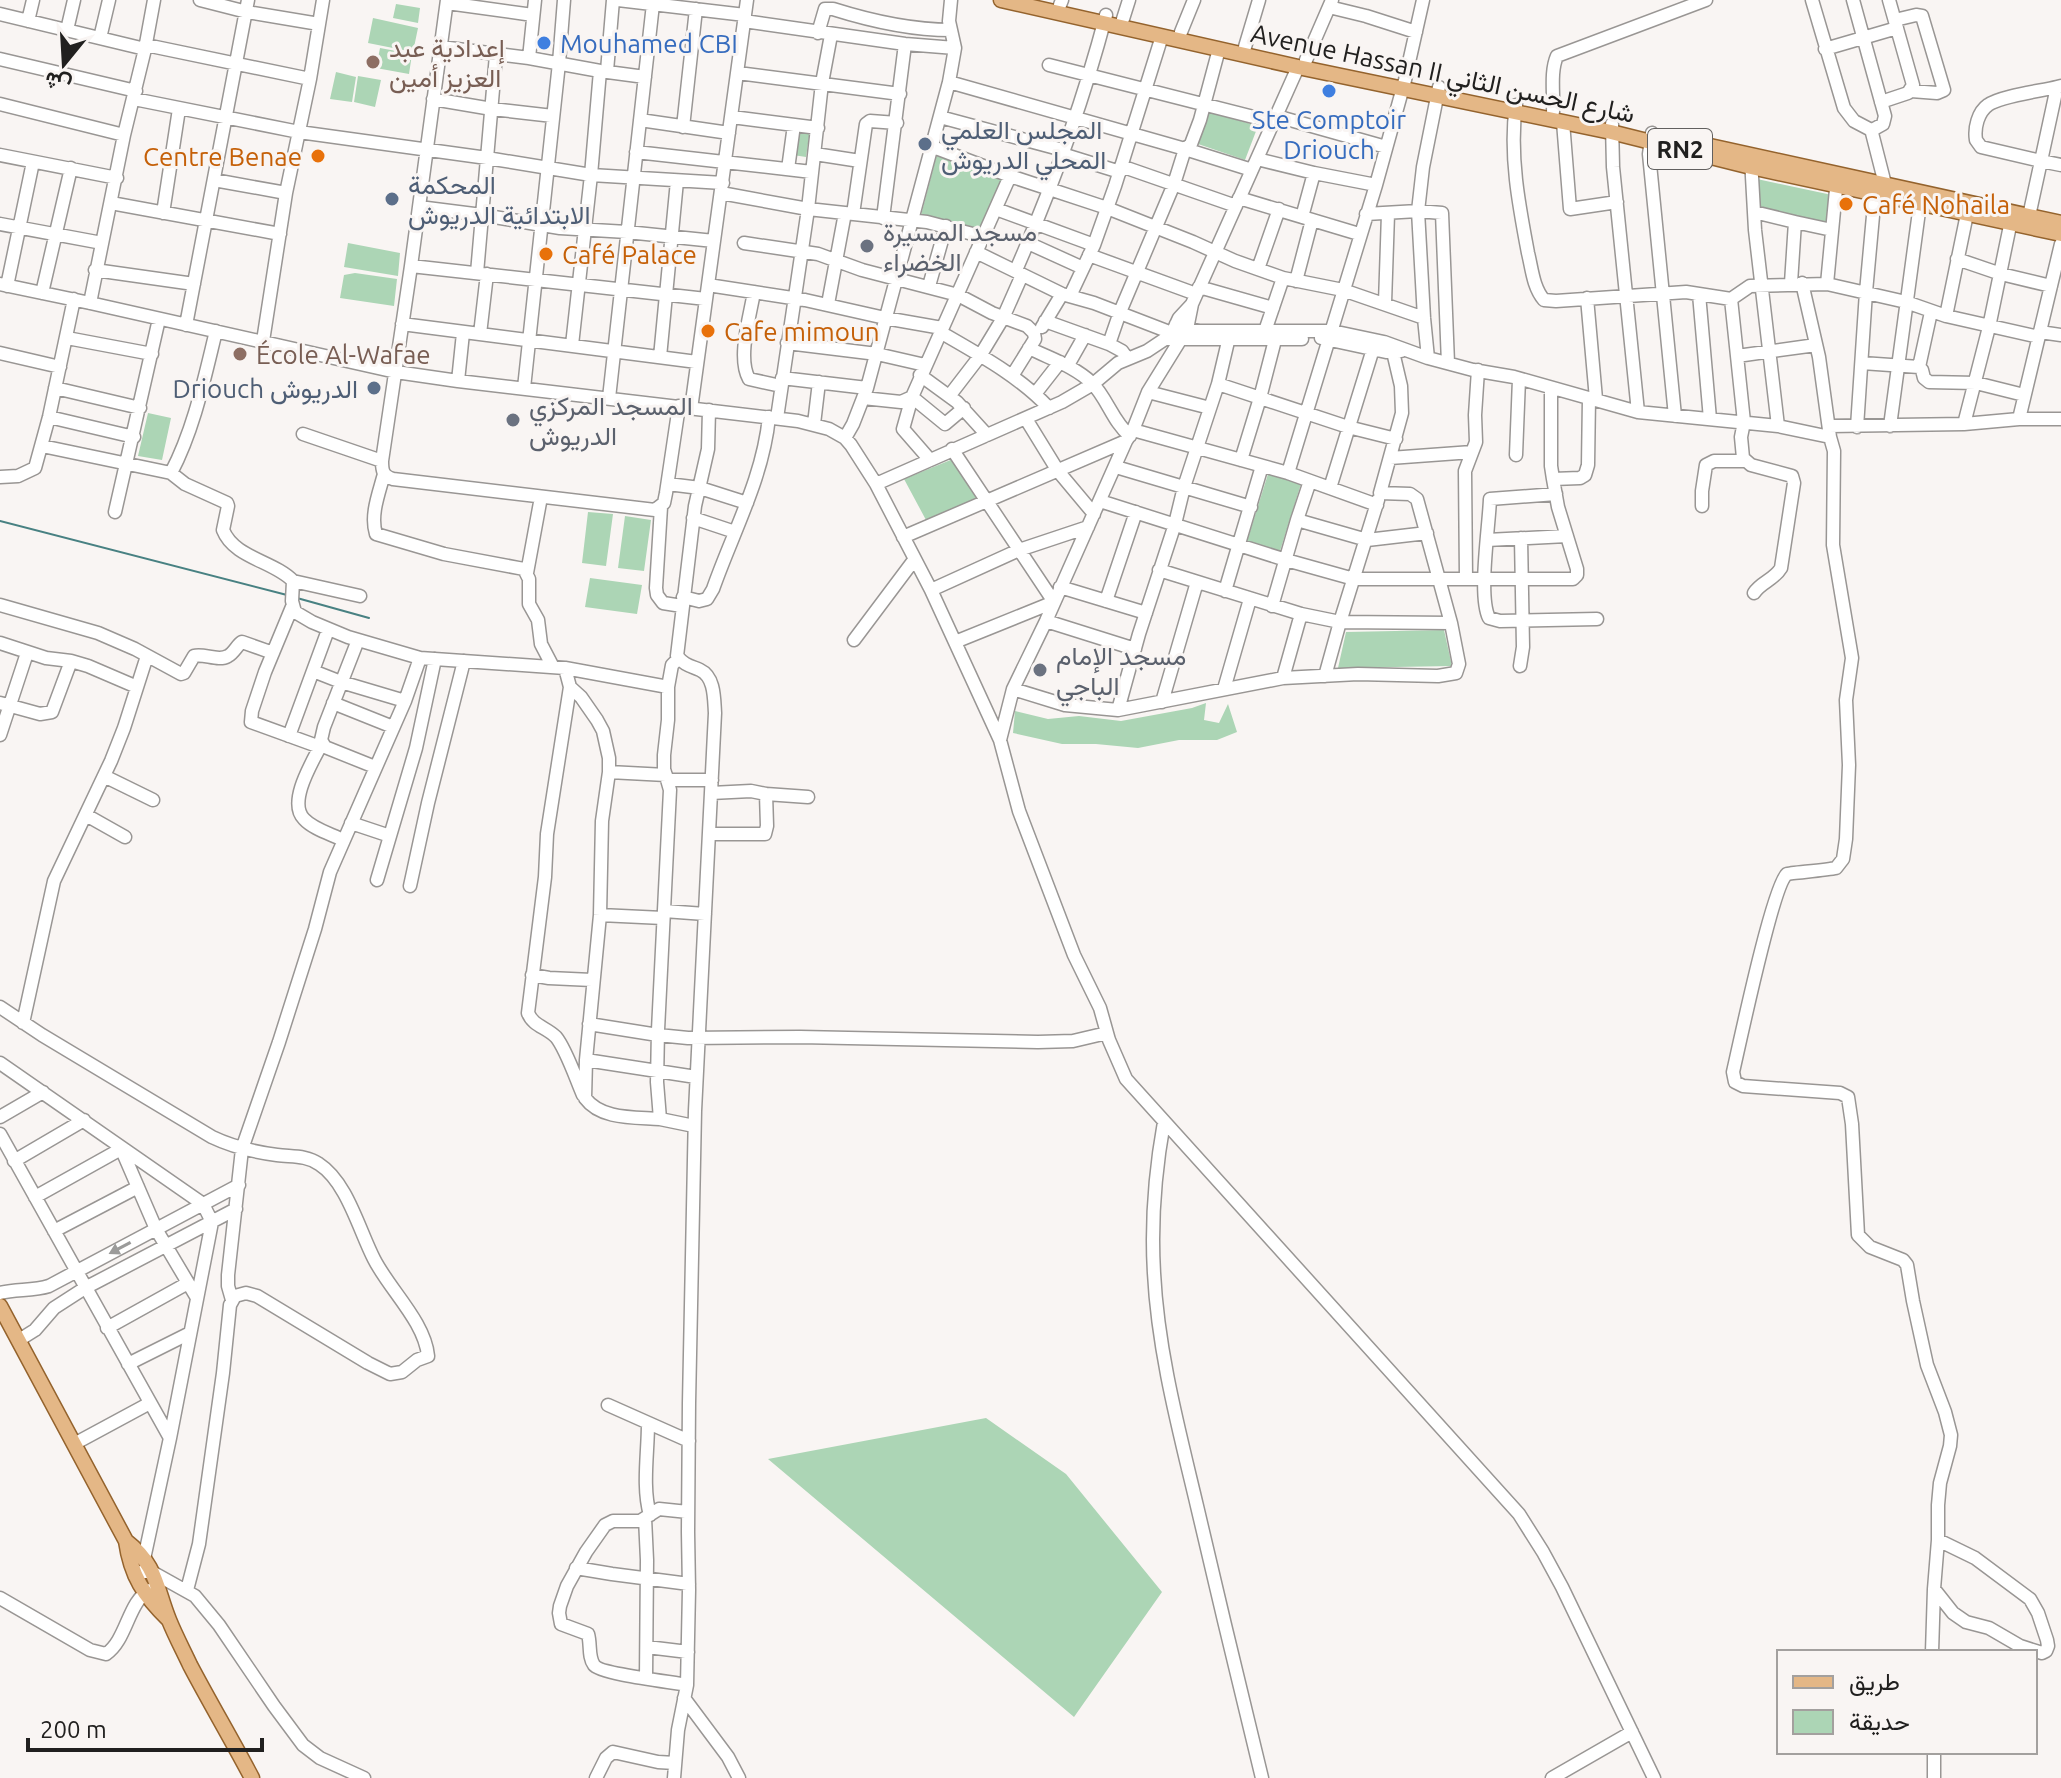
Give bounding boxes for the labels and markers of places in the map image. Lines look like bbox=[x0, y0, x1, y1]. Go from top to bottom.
place label: Mouhamed CBI bbox=[560, 29, 738, 58]
place label: إعدادية عبد العزيز أمين bbox=[389, 33, 505, 94]
marker: Mouhamed CBI bbox=[535, 34, 553, 52]
marker: إعدادية عبد العزيز أمين bbox=[364, 53, 382, 71]
marker: Ste Comptoir Driouch bbox=[1320, 82, 1338, 100]
place label: Ste Comptoir Driouch bbox=[1252, 105, 1406, 164]
place label: المجلس العلمي المحلي الدريوش bbox=[941, 115, 1106, 181]
marker: المجلس العلمي المحلي الدريوش bbox=[916, 135, 934, 153]
place label: Centre Benae bbox=[143, 142, 302, 171]
marker: Centre Benae bbox=[309, 147, 327, 165]
place label: المحكمة الابتدائية الدريوش bbox=[408, 170, 591, 231]
marker: المحكمة الابتدائية الدريوش bbox=[383, 190, 401, 208]
place label: Café Nohaila bbox=[1862, 190, 2010, 219]
marker: Café Nohaila bbox=[1837, 195, 1855, 213]
place label: مسجد المسيرة الخضراء bbox=[883, 217, 1037, 278]
marker: مسجد المسيرة الخضراء bbox=[858, 237, 876, 255]
place label: Café Palace bbox=[562, 240, 697, 269]
marker: Café Palace bbox=[537, 245, 555, 263]
place label: Cafe mimoun bbox=[724, 317, 880, 346]
marker: Cafe mimoun bbox=[699, 322, 717, 340]
place label: École Al-Wafae bbox=[256, 339, 431, 369]
marker: École Al-Wafae bbox=[231, 345, 249, 363]
place label: Driouch الدريوش bbox=[172, 374, 358, 405]
marker: Driouch الدريوش bbox=[365, 379, 383, 397]
place label: المسجد المركزي الدريوش bbox=[529, 391, 693, 452]
marker: المسجد المركزي الدريوش bbox=[504, 411, 522, 429]
place label: مسجد الإمام الباجي bbox=[1056, 641, 1186, 707]
marker: مسجد الإمام الباجي bbox=[1031, 661, 1049, 679]

